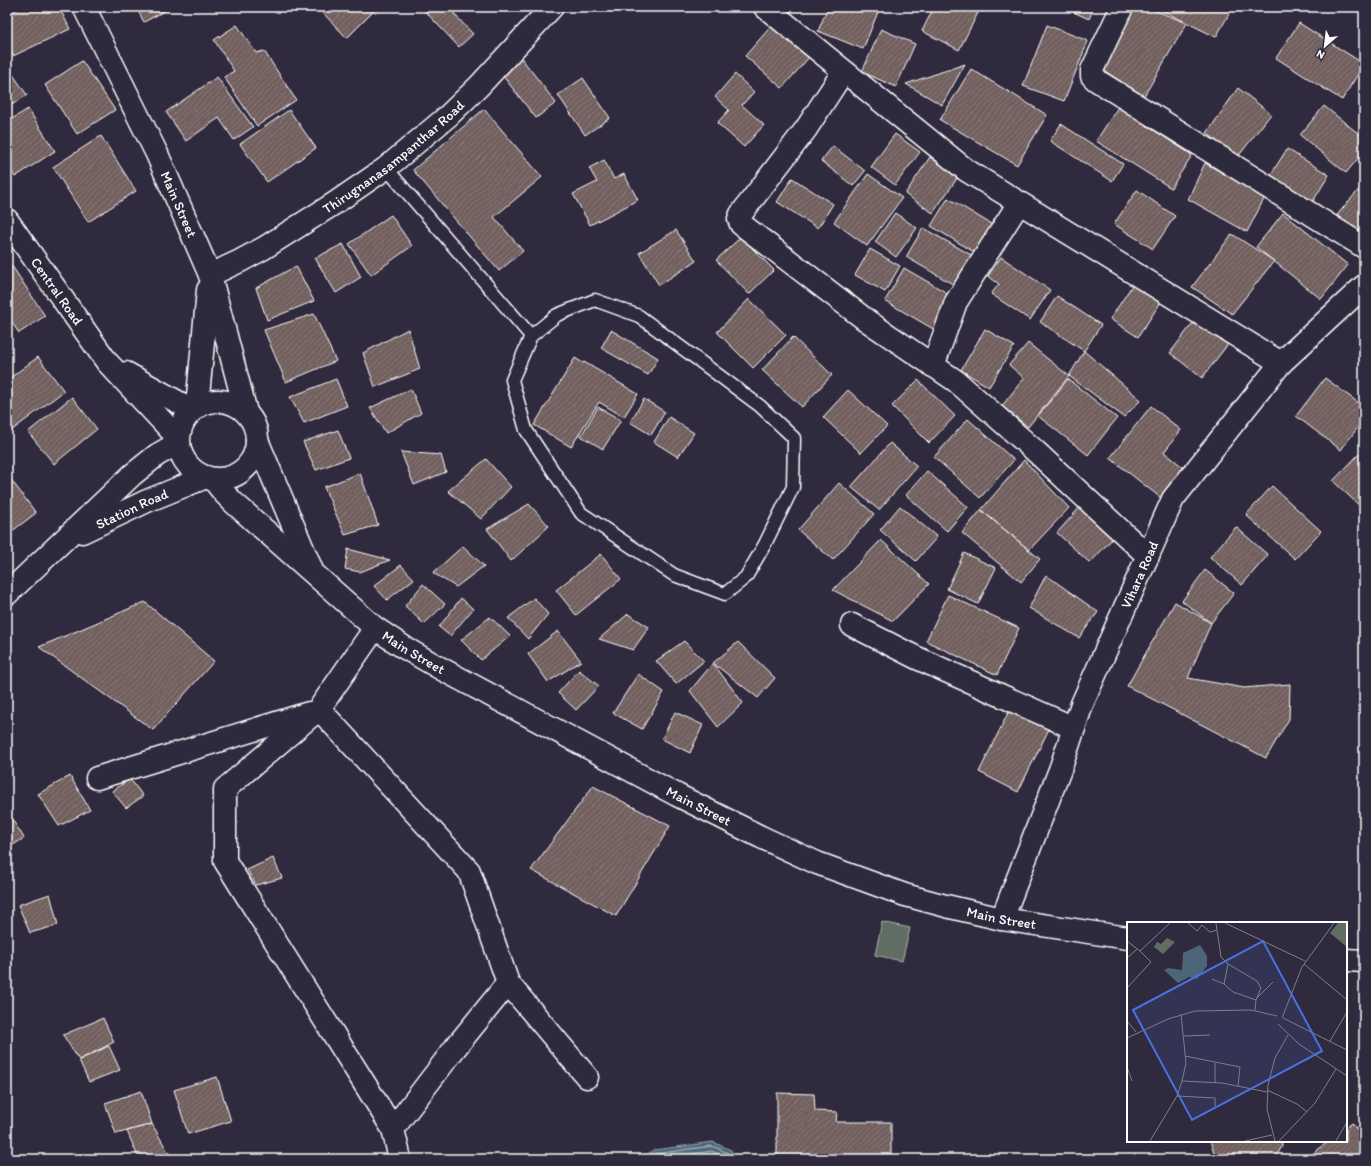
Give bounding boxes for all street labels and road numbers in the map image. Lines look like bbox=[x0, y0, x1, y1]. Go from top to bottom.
street label: Thirugnanasampanthar Road bbox=[319, 96, 468, 217]
street label: Main Street bbox=[157, 169, 201, 240]
street label: Central Road bbox=[27, 254, 87, 329]
street label: Station Road bbox=[93, 485, 171, 533]
street label: Vihara Road bbox=[1117, 538, 1162, 611]
street label: Main Street bbox=[379, 627, 448, 678]
street label: Main Street bbox=[663, 782, 734, 829]
street label: Main Street bbox=[965, 903, 1037, 933]

